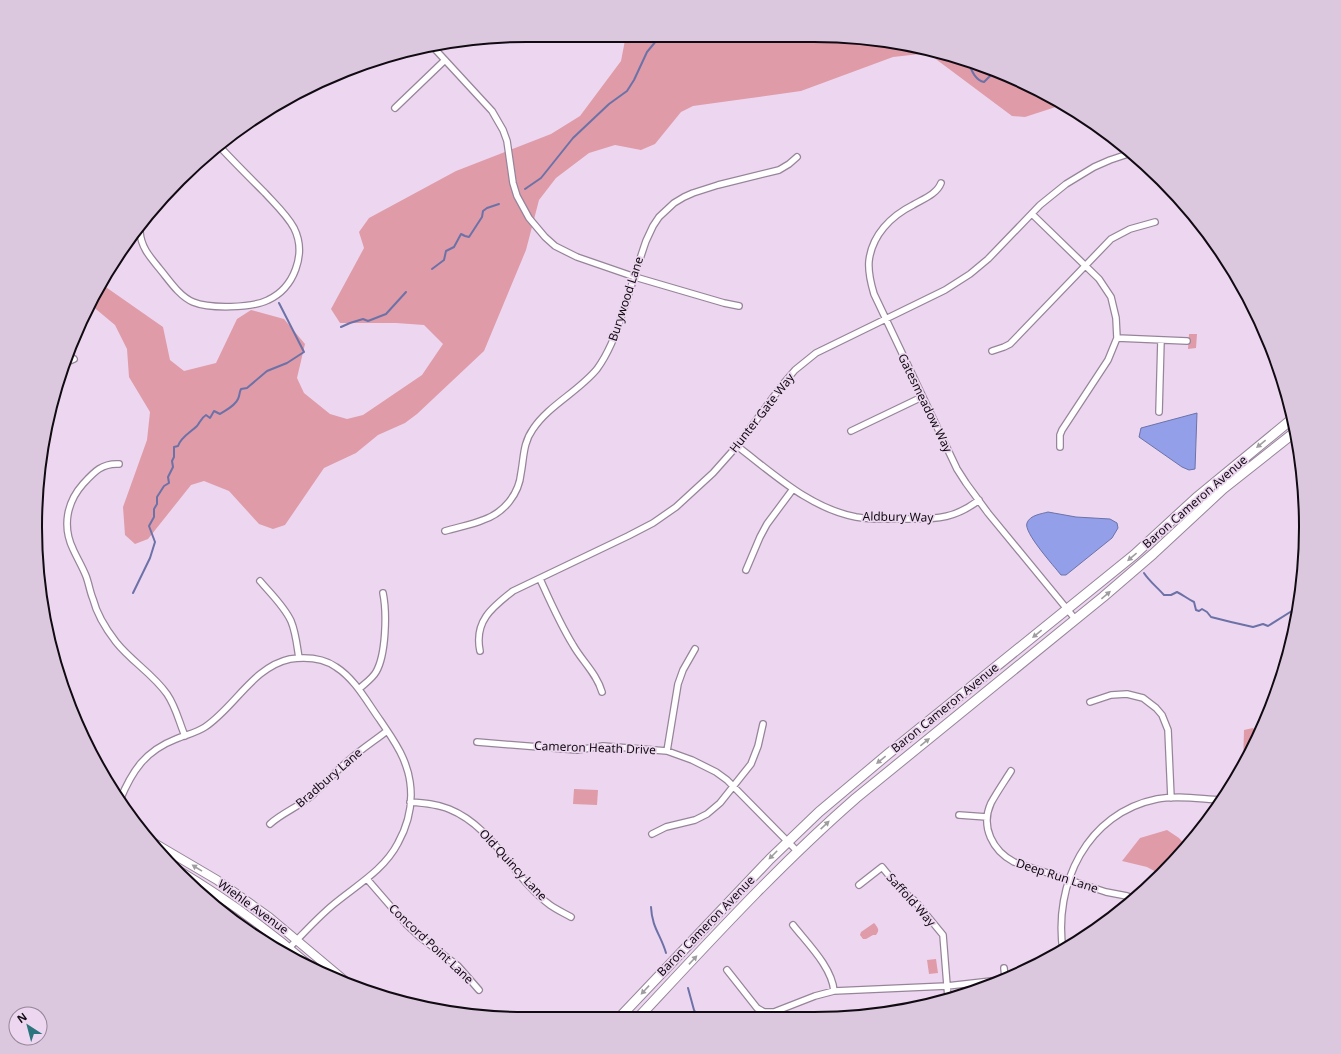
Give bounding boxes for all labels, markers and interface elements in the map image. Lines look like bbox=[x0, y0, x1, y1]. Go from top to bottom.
street label: Burywood Lane bbox=[604, 254, 647, 343]
street label: Gatesmeadow Way bbox=[894, 351, 957, 456]
street label: Hunter Gate Way bbox=[725, 369, 799, 456]
one-way arrow bbox=[1256, 439, 1267, 448]
street label: Baron Cameron Avenue bbox=[1139, 451, 1251, 552]
street label: Aldbury Way bbox=[862, 507, 934, 526]
one-way arrow bbox=[1126, 553, 1137, 562]
one-way arrow bbox=[1100, 591, 1111, 600]
one-way arrow bbox=[1032, 630, 1042, 639]
street label: Baron Cameron Avenue bbox=[887, 659, 1002, 756]
street label: Cameron Heath Drive bbox=[534, 737, 656, 758]
one-way arrow bbox=[920, 737, 931, 746]
street label: Bradbury Lane bbox=[292, 744, 366, 811]
one-way arrow bbox=[876, 755, 887, 764]
one-way arrow bbox=[820, 820, 830, 830]
street label: Old Quincy Lane bbox=[476, 825, 551, 904]
one-way arrow bbox=[769, 850, 778, 860]
street label: Deep Run Lane bbox=[1014, 854, 1101, 897]
one-way arrow bbox=[192, 864, 202, 872]
street label: Saffold Way bbox=[883, 869, 940, 931]
street label: Baron Cameron Avenue bbox=[653, 871, 758, 980]
street label: Wiehle Avenue bbox=[214, 875, 292, 938]
street label: Concord Point Lane bbox=[385, 900, 478, 988]
one-way arrow bbox=[688, 955, 698, 965]
one-way arrow bbox=[640, 985, 650, 995]
north arrow bbox=[8, 1006, 48, 1046]
text: N bbox=[14, 1009, 30, 1026]

